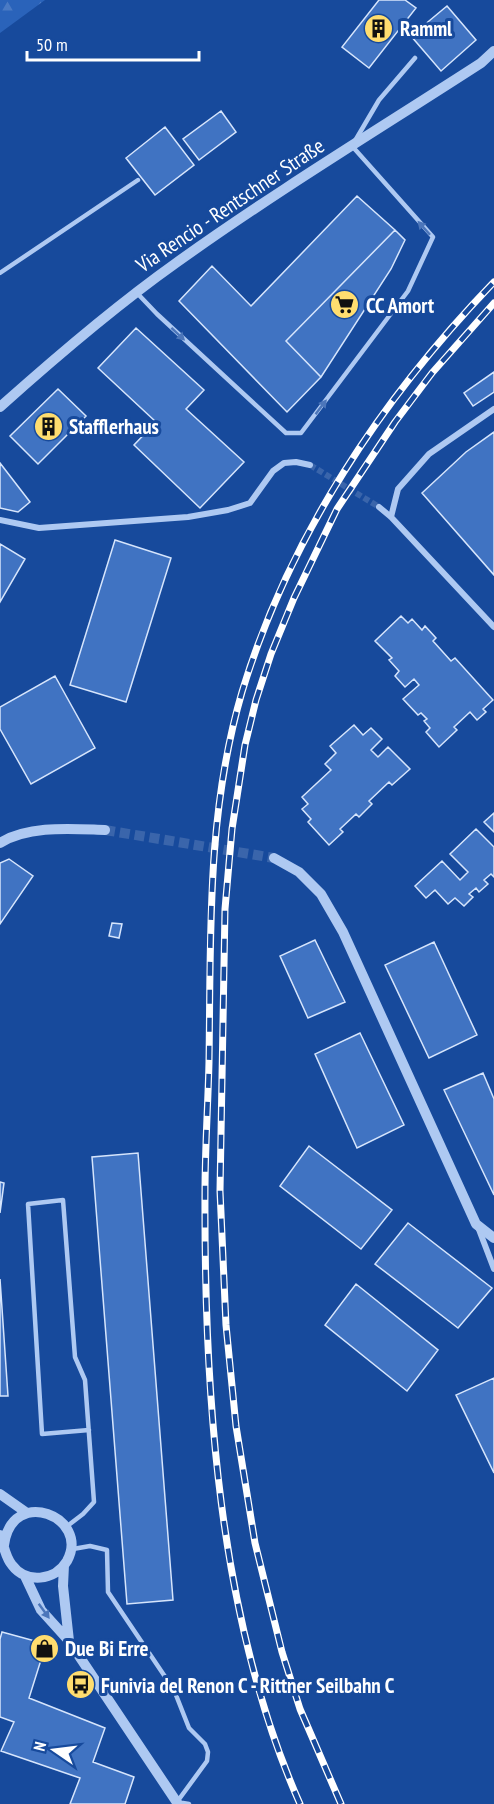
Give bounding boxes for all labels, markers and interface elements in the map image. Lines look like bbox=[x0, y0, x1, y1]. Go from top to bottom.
building icon: Ramml bbox=[363, 12, 395, 44]
place label: Ramml bbox=[400, 15, 453, 42]
scale bar bbox=[27, 24, 200, 62]
text: 50 m bbox=[36, 33, 68, 56]
street label: Via Rencio - Rentschner Straße bbox=[130, 132, 329, 279]
one-way arrow bbox=[418, 221, 432, 235]
supermarket icon: CC Amort bbox=[329, 289, 361, 321]
place label: CC Amort bbox=[366, 292, 434, 319]
one-way arrow bbox=[170, 327, 185, 340]
one-way arrow bbox=[315, 399, 327, 414]
building icon: Stafflerhaus bbox=[32, 410, 64, 442]
place label: Stafflerhaus bbox=[69, 413, 159, 440]
one-way arrow bbox=[38, 1602, 50, 1618]
shop icon: Due Bi Erre bbox=[28, 1632, 60, 1664]
place label: Due Bi Erre bbox=[65, 1635, 149, 1662]
bus stop icon: Funivia del Renon C - Rittner Seilbahn C bbox=[64, 1669, 96, 1701]
place label: Funivia del Renon C - Rittner Seilbahn C bbox=[101, 1672, 395, 1699]
north arrow bbox=[24, 1720, 84, 1780]
text: N bbox=[29, 1740, 50, 1753]

